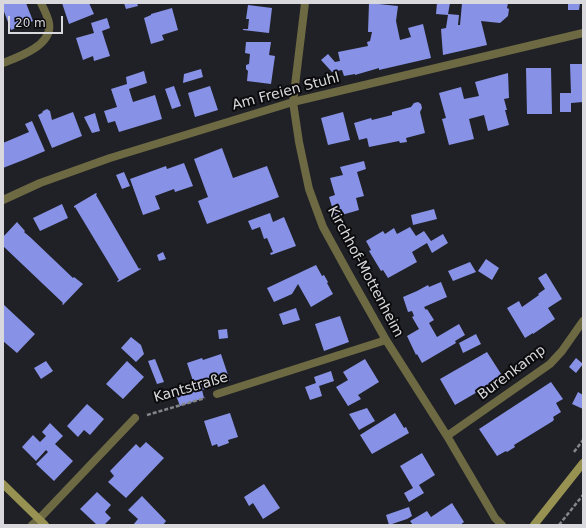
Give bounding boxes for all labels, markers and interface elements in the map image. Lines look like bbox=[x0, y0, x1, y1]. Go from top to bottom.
scale bar bbox=[10, 8, 65, 34]
text: 20 m bbox=[15, 16, 46, 30]
street label: Am Freien Stuhl bbox=[230, 70, 342, 114]
street label: Kirchhof-Mottenheim bbox=[323, 204, 407, 340]
street label: Burenkamp bbox=[475, 342, 549, 404]
street label: Kantstraße bbox=[152, 369, 230, 407]

